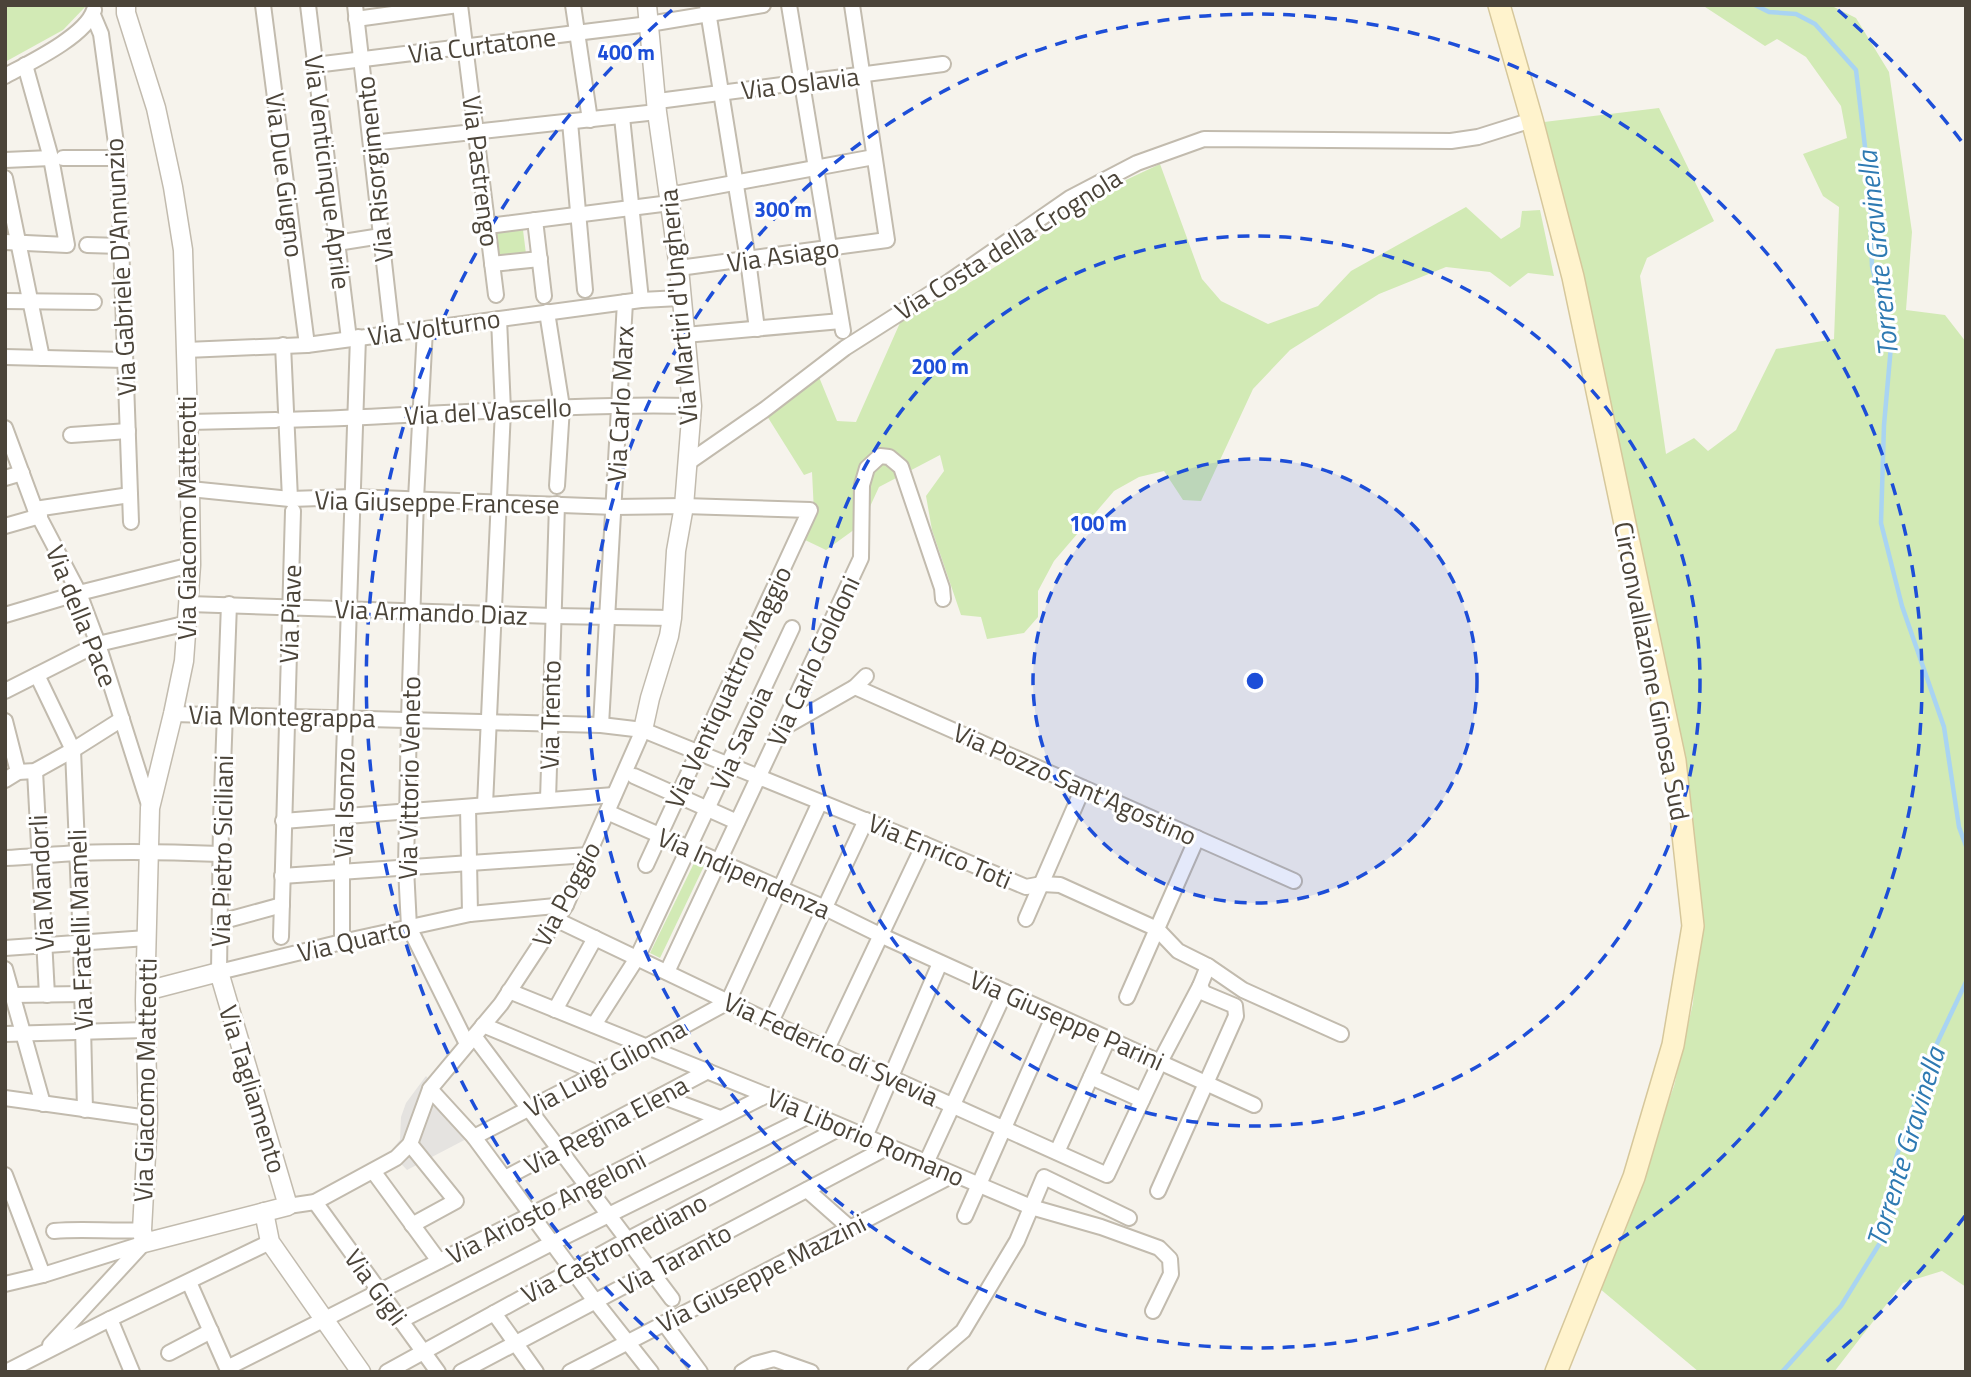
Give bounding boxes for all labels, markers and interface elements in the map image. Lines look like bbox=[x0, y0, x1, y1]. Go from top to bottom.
street label: Via Curtatone bbox=[406, 17, 558, 73]
text: 400 m bbox=[597, 36, 655, 68]
street label: Via Venticinque Aprile bbox=[294, 52, 362, 292]
street label: Via Oslavia bbox=[739, 56, 861, 110]
street label: Via Risorgimento bbox=[345, 74, 403, 264]
street label: Via Due Giugno bbox=[256, 90, 314, 260]
street label: Via Pastrengo bbox=[452, 93, 510, 249]
street label: Via Gabriele D'Annunzio bbox=[94, 137, 146, 397]
water label: Torrente Gravinella bbox=[1845, 147, 1909, 359]
street label: Via Costa della Crognola bbox=[887, 158, 1129, 330]
street label: Via Martiri d'Ungheria bbox=[648, 187, 708, 427]
text: 300 m bbox=[754, 193, 812, 225]
street label: Via Asiago bbox=[724, 228, 842, 282]
street label: Via Volturno bbox=[365, 298, 503, 356]
street label: Via Carlo Marx bbox=[596, 324, 644, 483]
text: 200 m bbox=[911, 350, 969, 382]
street label: Via del Vascello bbox=[403, 387, 573, 435]
street label: Via Giacomo Matteotti bbox=[167, 396, 206, 640]
street label: Via Giuseppe Francese bbox=[314, 480, 560, 524]
text: 100 m bbox=[1069, 507, 1127, 539]
street label: Circonvallazione Ginosa Sud bbox=[1604, 518, 1700, 824]
street label: Via della Pace bbox=[36, 539, 128, 693]
street label: Via Ventiquattro Maggio bbox=[655, 559, 801, 815]
street label: Via Piave bbox=[269, 564, 311, 664]
street label: Via Carlo Goldoni bbox=[756, 569, 870, 753]
street label: Via Armando Diaz bbox=[334, 589, 528, 635]
street label: Via Trento bbox=[530, 660, 570, 770]
centre of rings bbox=[1243, 669, 1267, 693]
street label: Via Vittorio Veneto bbox=[388, 676, 430, 880]
street label: Via Savoia bbox=[700, 679, 782, 797]
street label: Via Montegrappa bbox=[188, 695, 376, 737]
street label: Via Pozzo Sant'Agostino bbox=[947, 713, 1203, 855]
street label: Via Isonzo bbox=[324, 747, 364, 859]
street label: Via Pietro Siciliani bbox=[201, 755, 243, 947]
street label: Via Enrico Toti bbox=[862, 803, 1018, 899]
street label: Via Mandorli bbox=[18, 814, 64, 952]
street label: Via Indipendenza bbox=[651, 817, 837, 929]
street label: Via Fratelli Mameli bbox=[57, 828, 103, 1032]
street label: Via Poggio bbox=[522, 834, 610, 954]
street label: Via Quarto bbox=[293, 908, 415, 972]
street label: Via Giacomo Matteotti bbox=[123, 958, 167, 1202]
street label: Via Giuseppe Parini bbox=[963, 960, 1171, 1080]
street label: Via Federico di Svevia bbox=[717, 982, 945, 1116]
street label: Via Tagliamento bbox=[209, 1000, 297, 1178]
street label: Via Luigi Glionna bbox=[517, 1009, 693, 1127]
water label: Torrente Gravinella bbox=[1854, 1040, 1956, 1252]
street label: Via Regina Elena bbox=[517, 1065, 695, 1185]
street label: Via Liborio Romano bbox=[761, 1078, 971, 1196]
street label: Via Ariosto Angeloni bbox=[439, 1140, 653, 1274]
street label: Via Castromediano bbox=[514, 1183, 714, 1313]
street label: Via Giuseppe Mazzini bbox=[649, 1203, 873, 1343]
street label: Via Taranto bbox=[612, 1213, 738, 1305]
street label: Via Gigli bbox=[335, 1241, 417, 1333]

